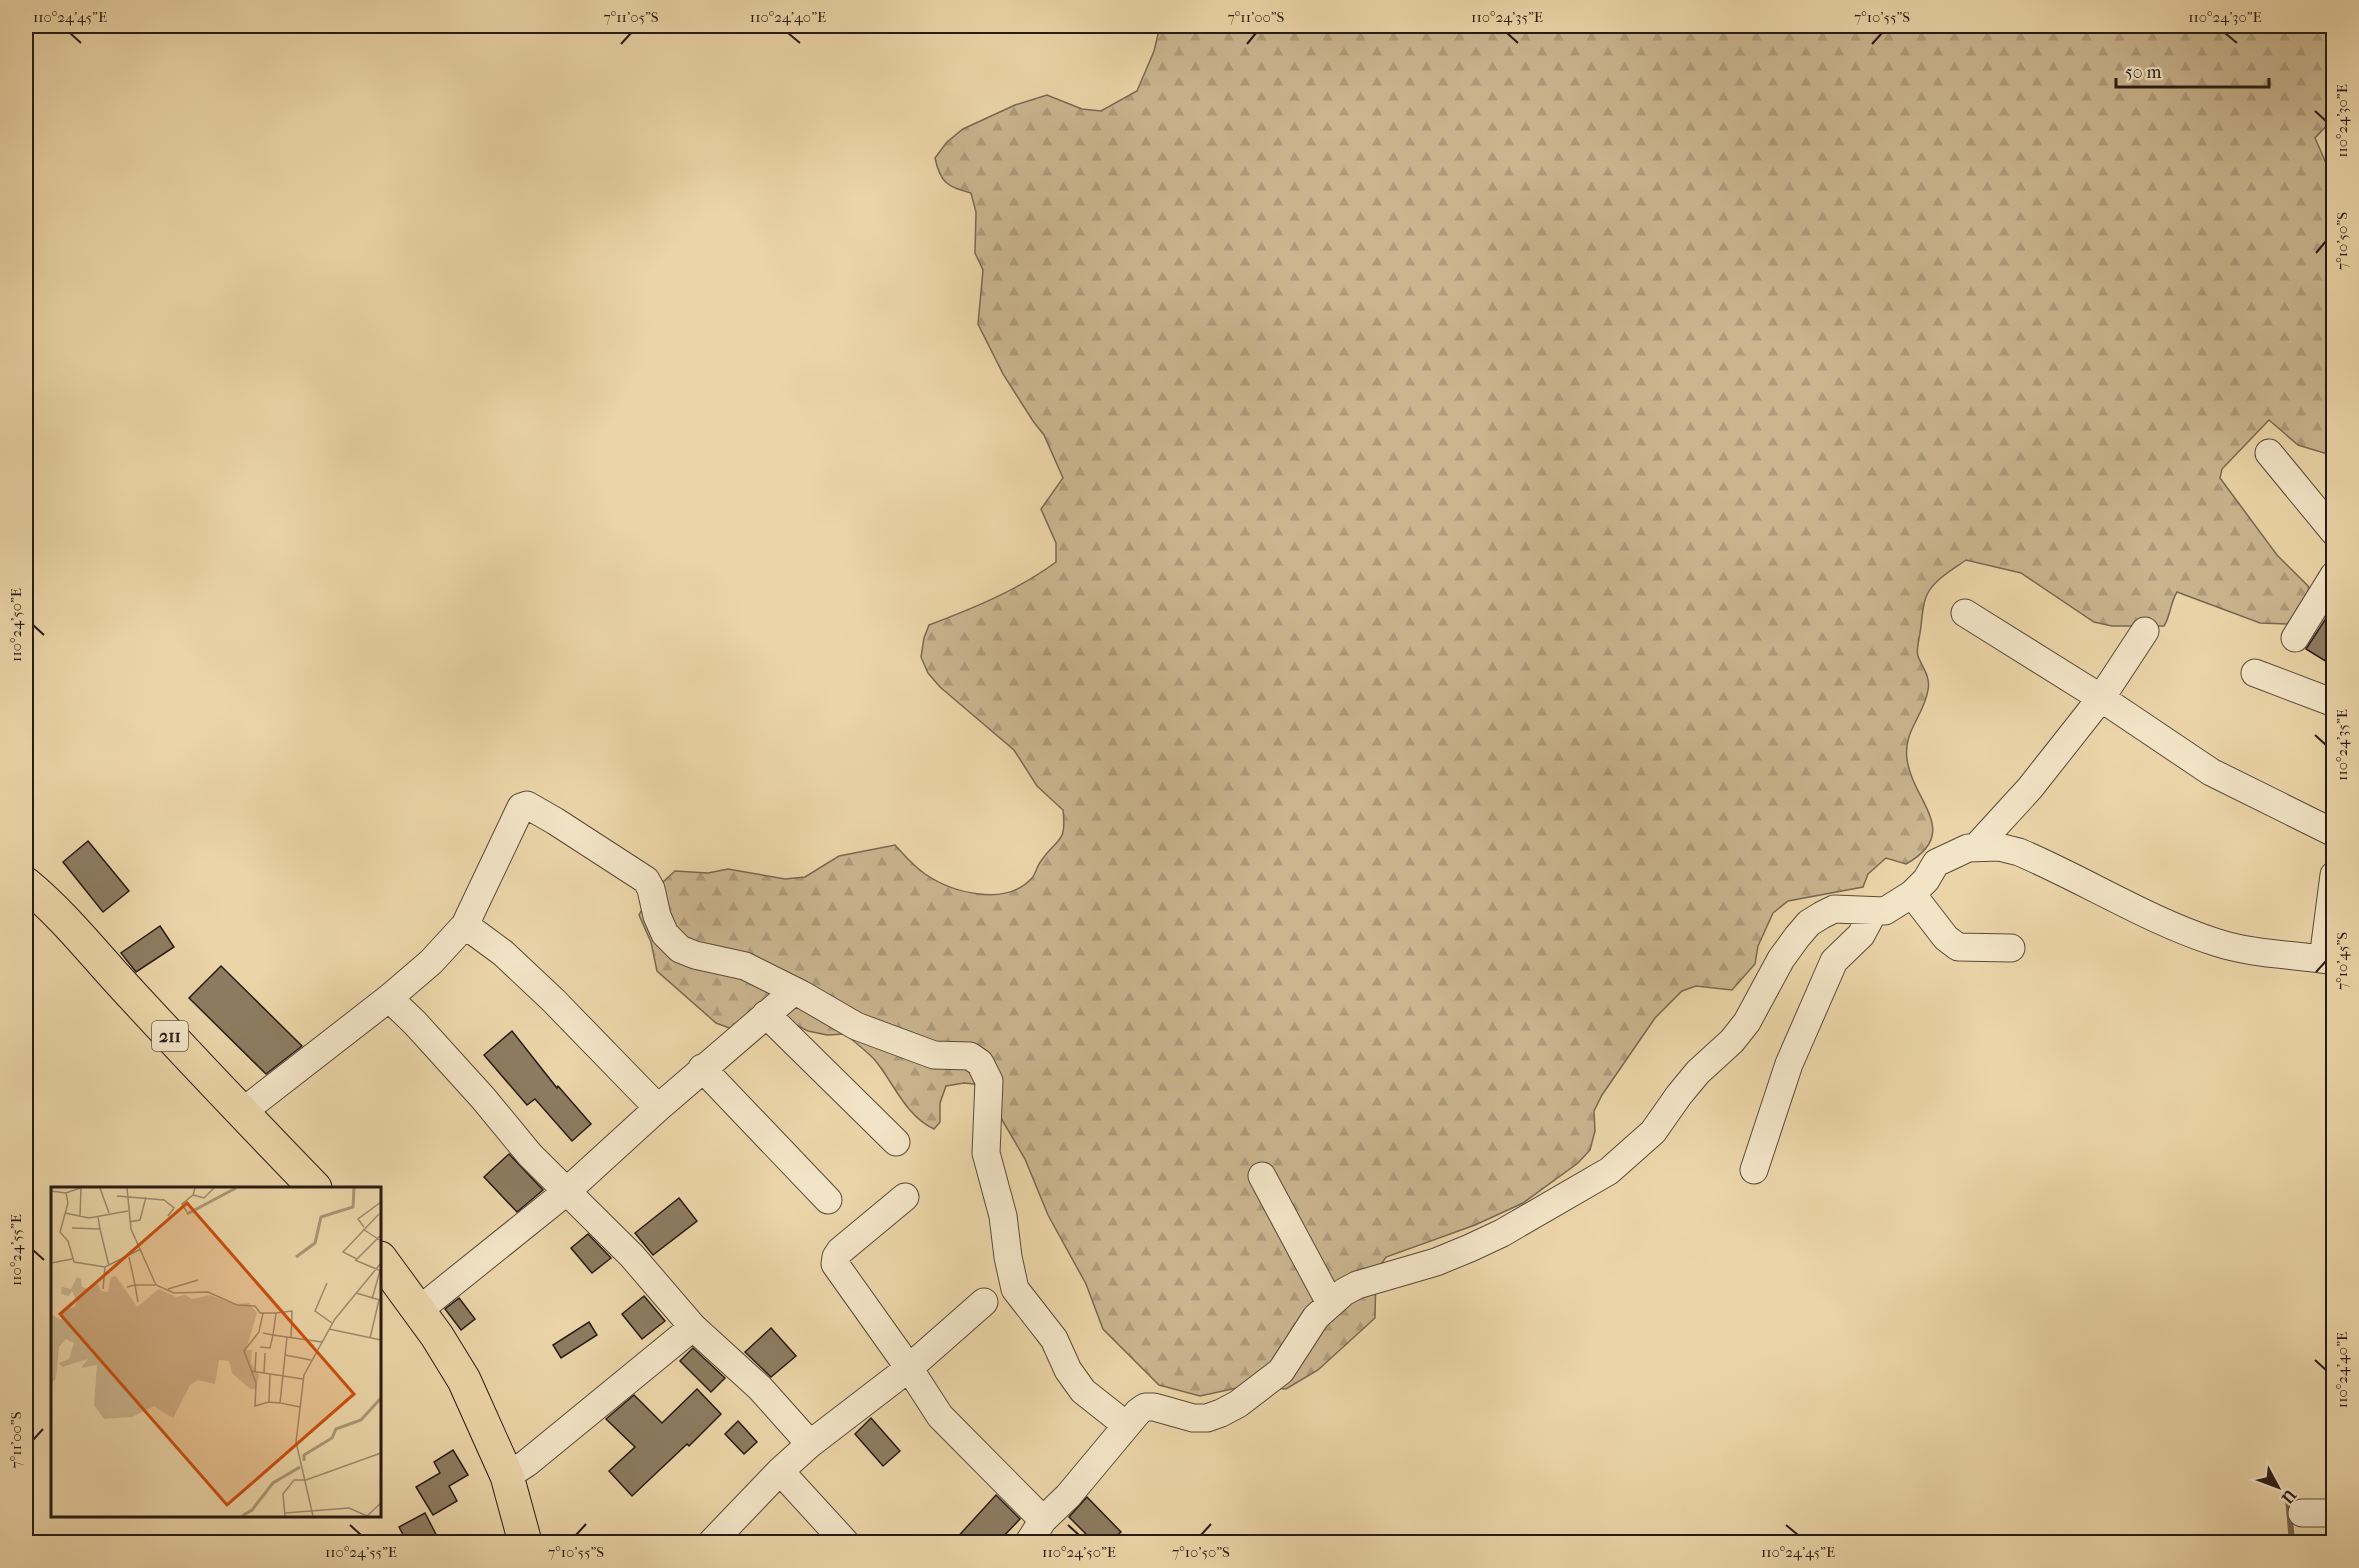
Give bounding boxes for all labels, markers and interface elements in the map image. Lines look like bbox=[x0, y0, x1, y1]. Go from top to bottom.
text: 110°24'45"E bbox=[33, 8, 107, 26]
text: 7°11'05"S bbox=[604, 8, 659, 26]
text: 110°24'40"E bbox=[750, 8, 826, 26]
text: 7°11'00"S bbox=[1228, 8, 1285, 26]
text: 110°24'35"E bbox=[1471, 8, 1543, 26]
text: 7°10'55"S bbox=[1854, 8, 1910, 26]
text: 110°24'30"E bbox=[2188, 8, 2262, 26]
scale bar bbox=[2116, 51, 2269, 89]
text: 50 m bbox=[2125, 62, 2162, 83]
text: 110°24'30"E bbox=[2333, 84, 2351, 158]
text: 7°10'50"S bbox=[2333, 212, 2351, 270]
text: 110°24'50"E bbox=[7, 588, 25, 662]
text: 110°24'35"E bbox=[2333, 709, 2351, 781]
text: 7°10'45"S bbox=[2333, 932, 2351, 990]
road number: 211 bbox=[152, 1021, 188, 1051]
inset map bbox=[51, 1187, 381, 1517]
text: 110°24'55"E bbox=[7, 1214, 25, 1286]
text: 110°24'40"E bbox=[2333, 1332, 2351, 1408]
text: 7°11'00"S bbox=[7, 1411, 25, 1468]
north arrow bbox=[2248, 1457, 2308, 1517]
text: U bbox=[2277, 1485, 2301, 1508]
text: 110°24'55"E bbox=[325, 1543, 397, 1561]
text: 7°10'55"S bbox=[548, 1543, 604, 1561]
text: 110°24'50"E bbox=[1042, 1543, 1116, 1561]
text: 7°10'50"S bbox=[1172, 1543, 1230, 1561]
text: 110°24'45"E bbox=[1761, 1543, 1835, 1561]

